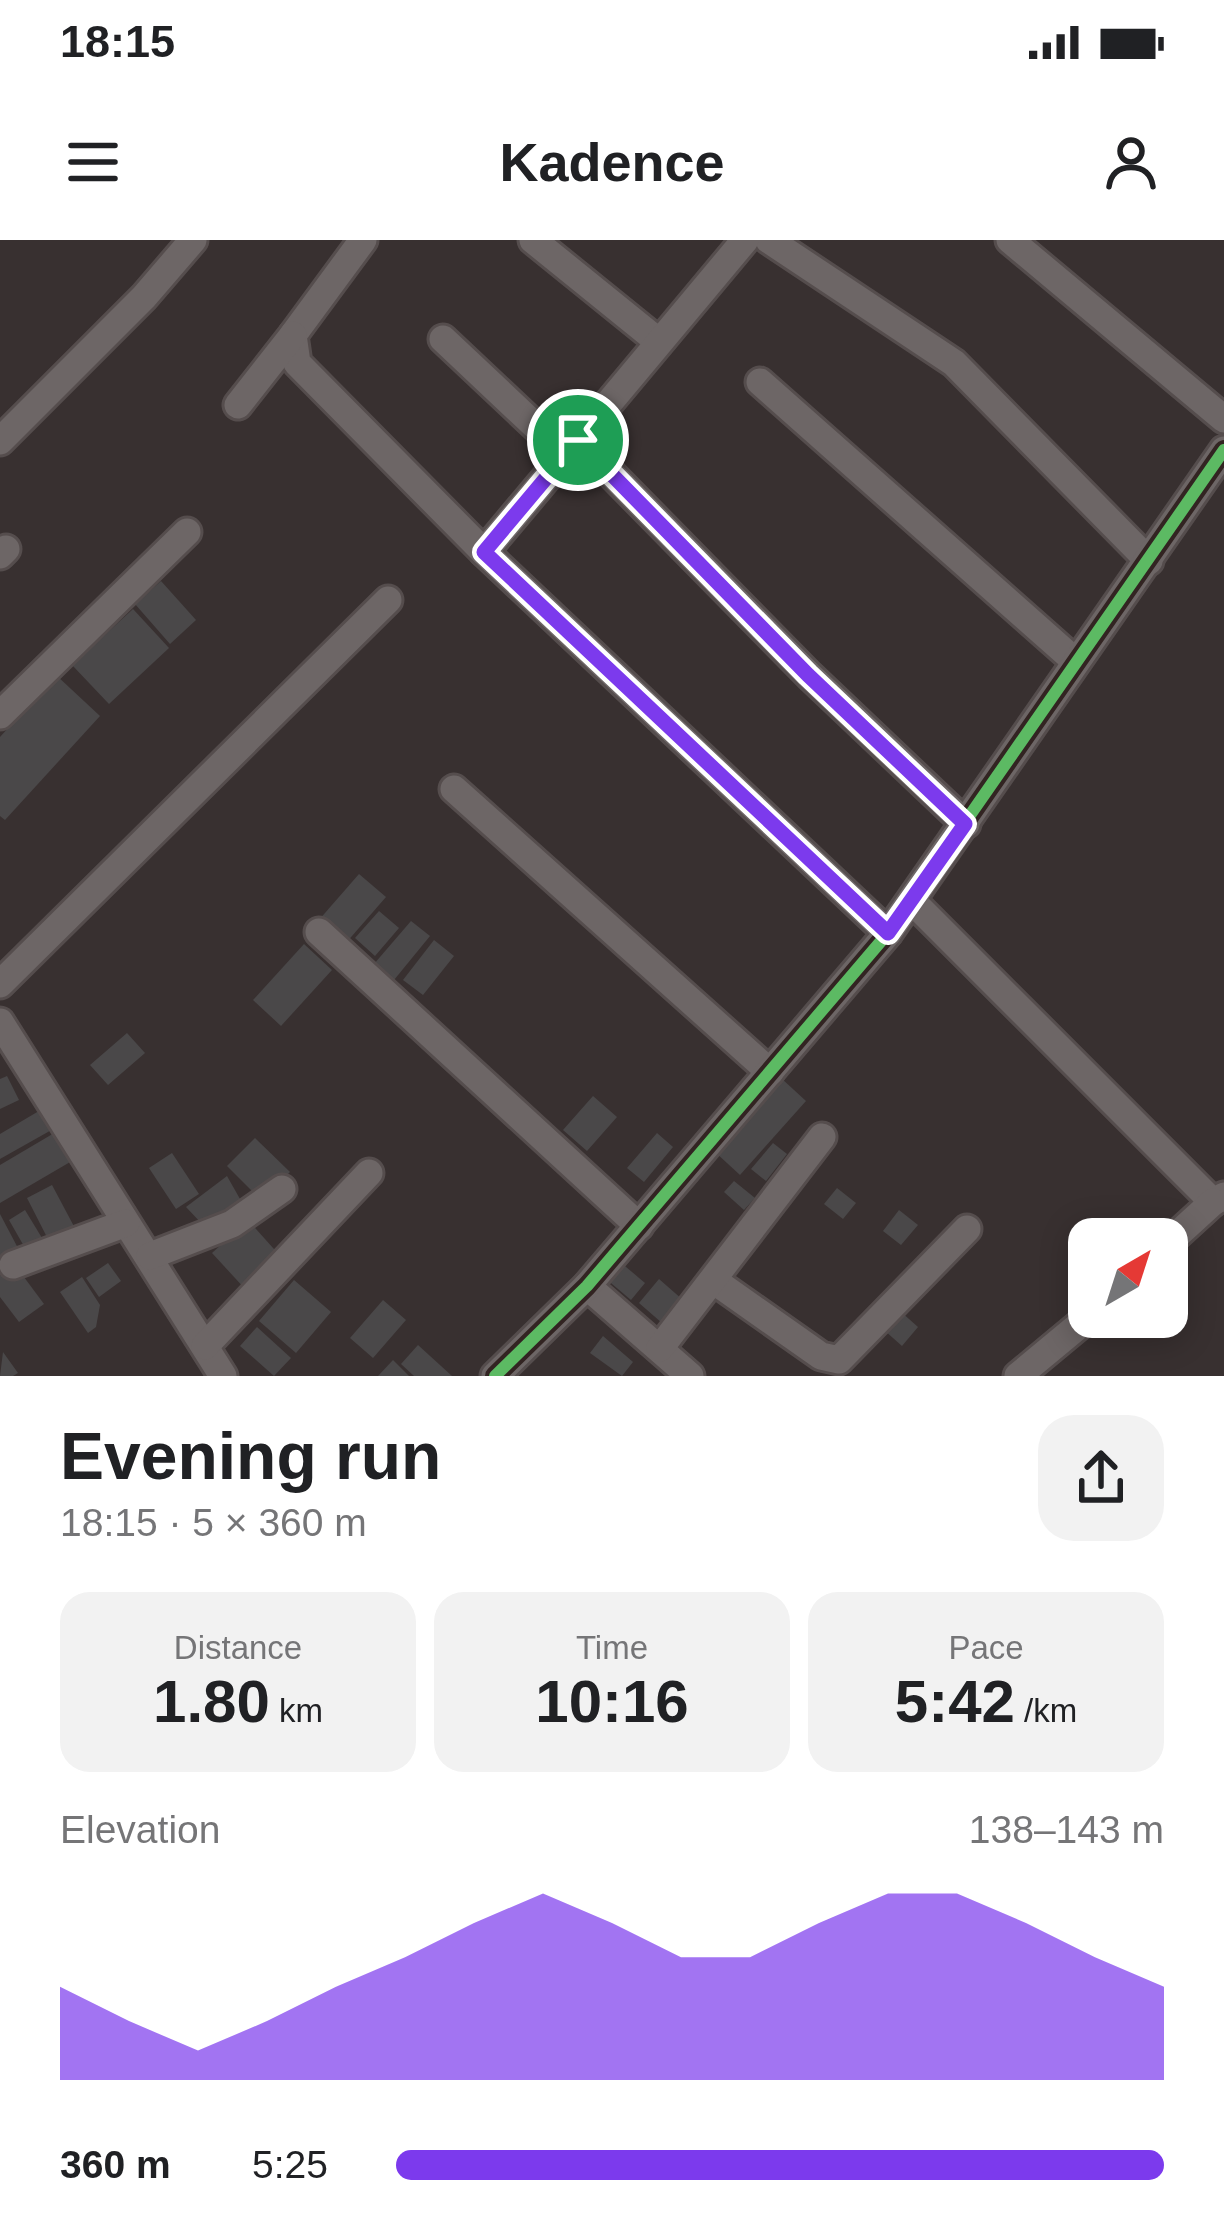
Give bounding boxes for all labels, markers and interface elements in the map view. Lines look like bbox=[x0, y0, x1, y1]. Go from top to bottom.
text: 18:15 bbox=[60, 16, 175, 67]
icon: menu bbox=[60, 129, 126, 195]
icon: person bbox=[1098, 129, 1164, 195]
text: Kadence bbox=[499, 132, 725, 192]
pin bbox=[527, 389, 629, 491]
icon: arrive bbox=[545, 407, 611, 473]
north arrow bbox=[1068, 1218, 1188, 1338]
map controls bbox=[1068, 1218, 1188, 1338]
button: share bbox=[1038, 1415, 1164, 1541]
text: Evening run bbox=[60, 1419, 441, 1493]
text: 18:15 · 5 × 360 m bbox=[60, 1501, 367, 1544]
text: Distance bbox=[174, 1629, 302, 1666]
text: Time bbox=[576, 1629, 648, 1666]
text: Pace bbox=[948, 1629, 1024, 1666]
text: 1.80 bbox=[153, 1668, 270, 1735]
text: 10:16 bbox=[535, 1668, 689, 1735]
text: 5:42 bbox=[895, 1668, 1015, 1735]
text: km bbox=[270, 1692, 323, 1729]
text: /km bbox=[1015, 1692, 1077, 1729]
text: Elevation bbox=[60, 1808, 220, 1851]
text: 138–143 m bbox=[969, 1808, 1164, 1851]
text: 360 m bbox=[60, 2143, 171, 2186]
text: 5:25 bbox=[252, 2143, 328, 2186]

